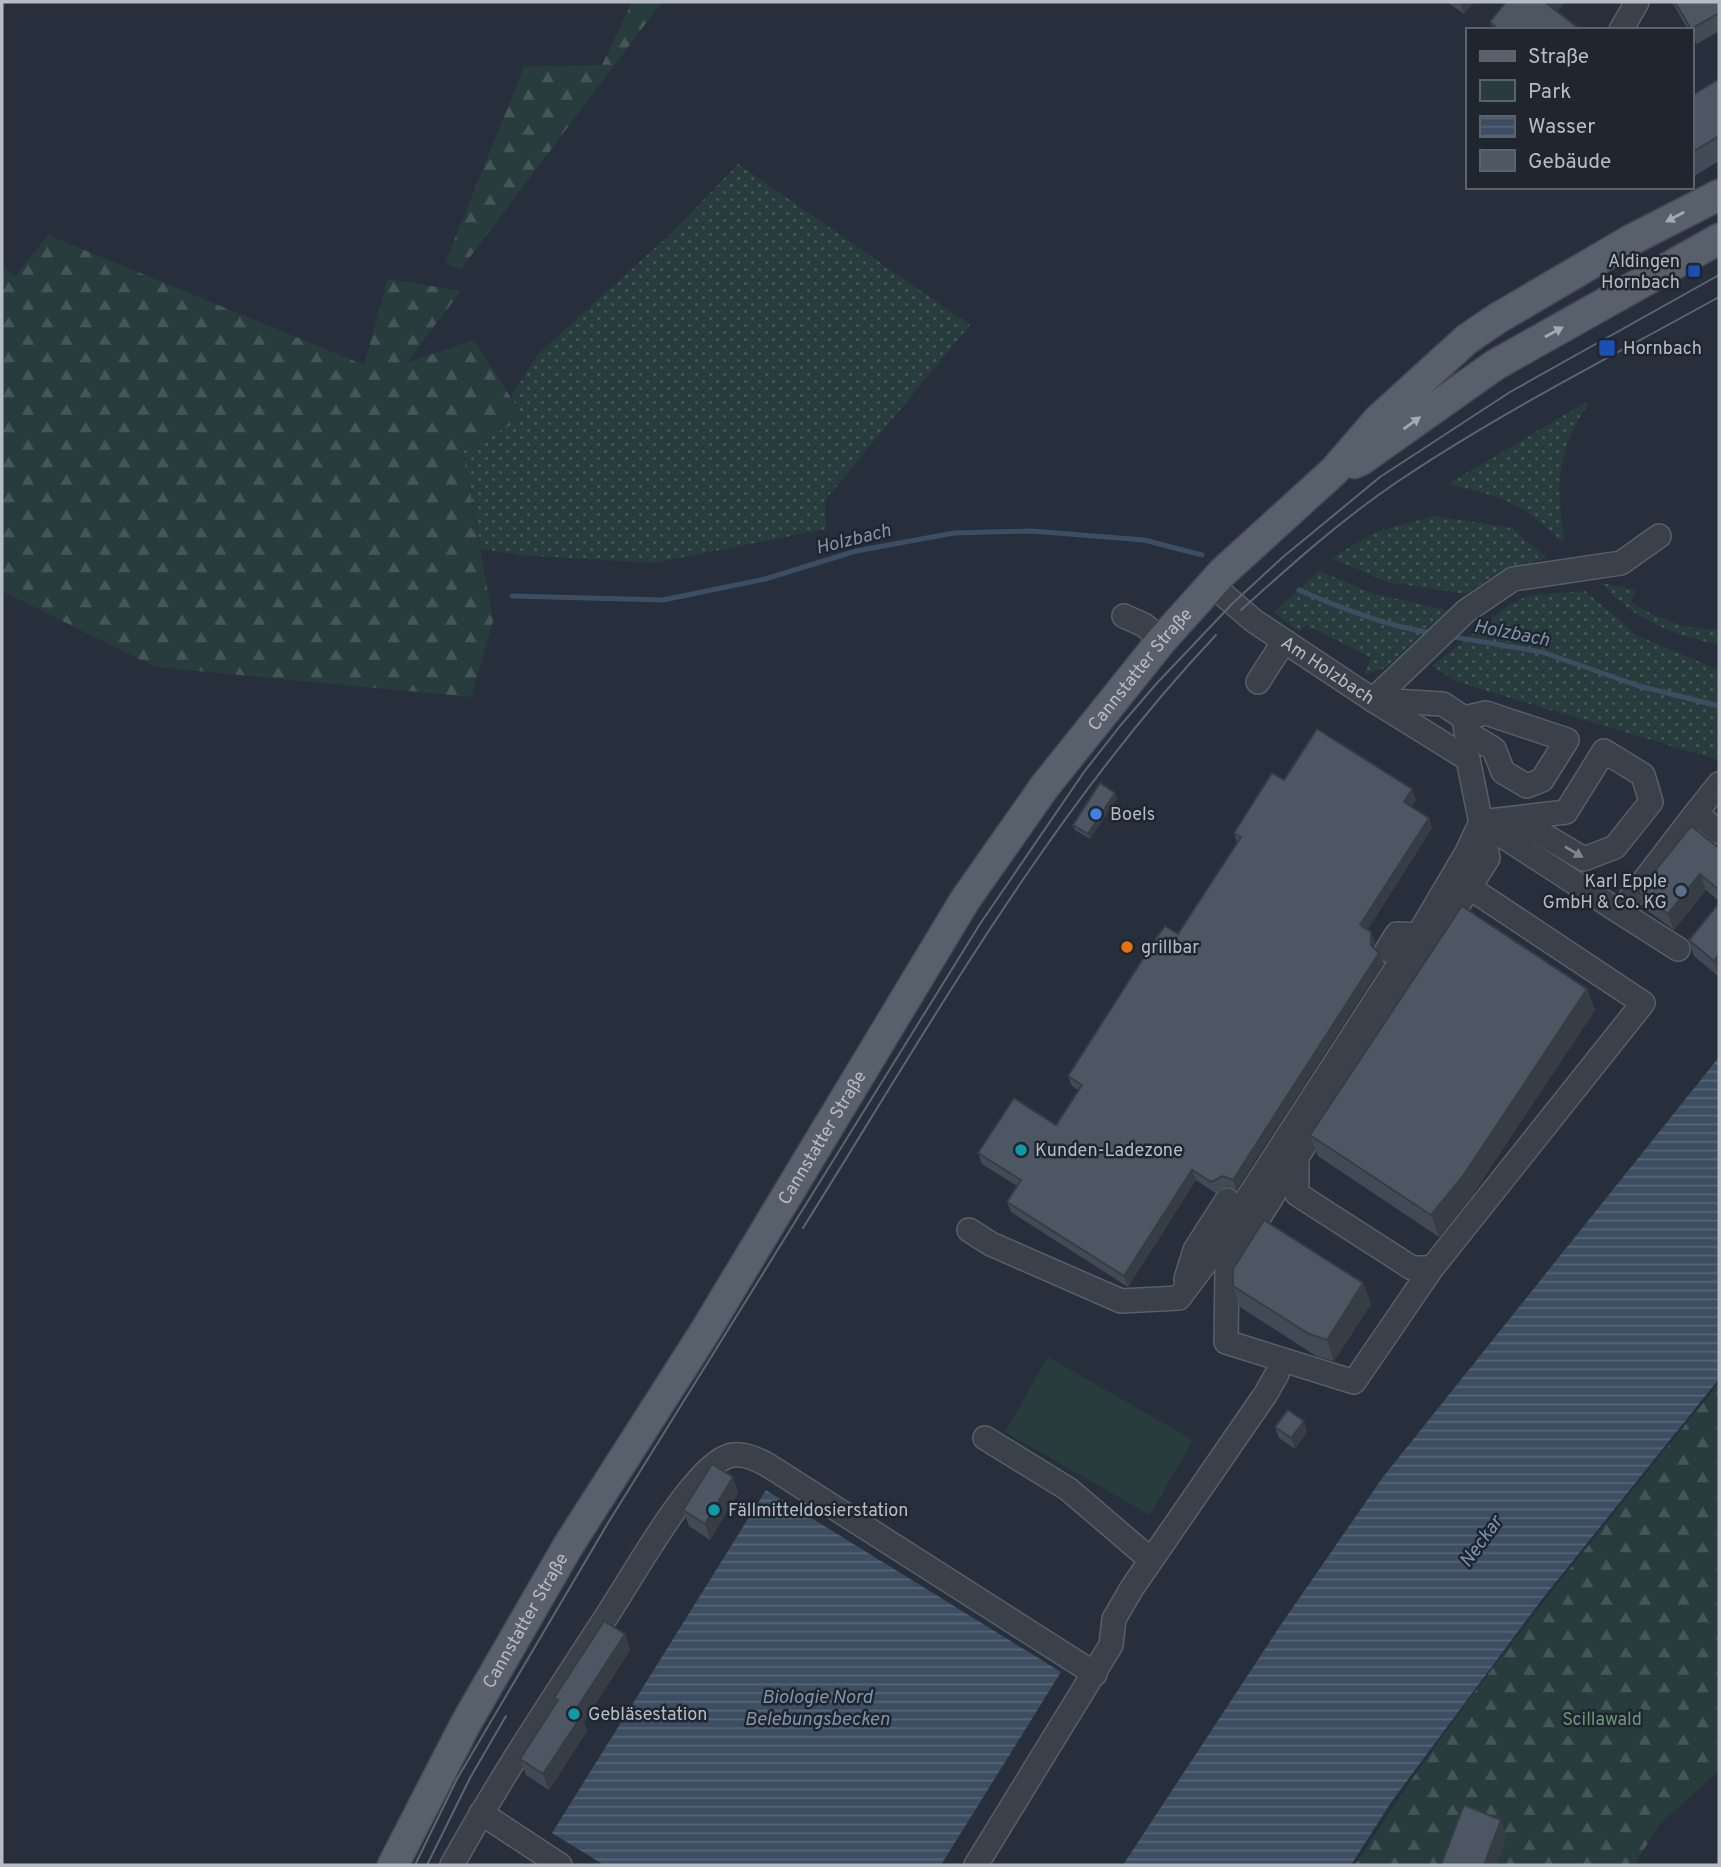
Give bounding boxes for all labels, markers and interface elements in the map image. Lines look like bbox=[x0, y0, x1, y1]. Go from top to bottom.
legend bbox=[1466, 28, 1693, 189]
text: Straße bbox=[1528, 44, 1589, 71]
text: Park bbox=[1528, 79, 1571, 106]
text: Wasser bbox=[1528, 114, 1595, 141]
text: Gebäude bbox=[1528, 149, 1611, 176]
one-way arrow bbox=[1665, 211, 1684, 223]
place label: Aldingen Hornbach bbox=[1601, 251, 1680, 295]
marker: Aldingen Hornbach bbox=[1686, 263, 1702, 279]
one-way arrow bbox=[1545, 326, 1564, 338]
marker: Hornbach bbox=[1597, 338, 1617, 358]
place label: Hornbach bbox=[1623, 338, 1702, 361]
one-way arrow bbox=[1403, 416, 1421, 430]
water label: Holzbach bbox=[813, 519, 894, 561]
street label: Cannstatter Straße bbox=[1084, 604, 1198, 736]
water label: Holzbach bbox=[1472, 615, 1552, 653]
street label: Am Holzbach bbox=[1276, 632, 1378, 711]
place label: Boels bbox=[1110, 804, 1155, 827]
marker: Boels bbox=[1088, 806, 1104, 822]
one-way arrow bbox=[1564, 846, 1583, 859]
place label: Karl Epple GmbH & Co. KG bbox=[1543, 871, 1667, 915]
marker: Karl Epple GmbH & Co. KG bbox=[1673, 883, 1689, 899]
place label: grillbar bbox=[1141, 937, 1199, 960]
marker: grillbar bbox=[1119, 939, 1135, 955]
street label: Cannstatter Straße bbox=[774, 1067, 872, 1210]
place label: Kunden-Ladezone bbox=[1035, 1140, 1183, 1163]
marker: Kunden-Ladezone bbox=[1013, 1142, 1029, 1158]
place label: Fällmitteldosierstation bbox=[728, 1500, 908, 1523]
marker: Fällmitteldosierstation bbox=[706, 1502, 722, 1518]
water label: Neckar bbox=[1455, 1510, 1509, 1573]
street label: Cannstatter Straße bbox=[478, 1549, 574, 1693]
water label: Biologie Nord Belebungsbecken bbox=[744, 1686, 890, 1732]
place label: Gebläsestation bbox=[588, 1704, 707, 1727]
marker: Gebläsestation bbox=[566, 1706, 582, 1722]
park label: Scillawald bbox=[1562, 1709, 1642, 1732]

